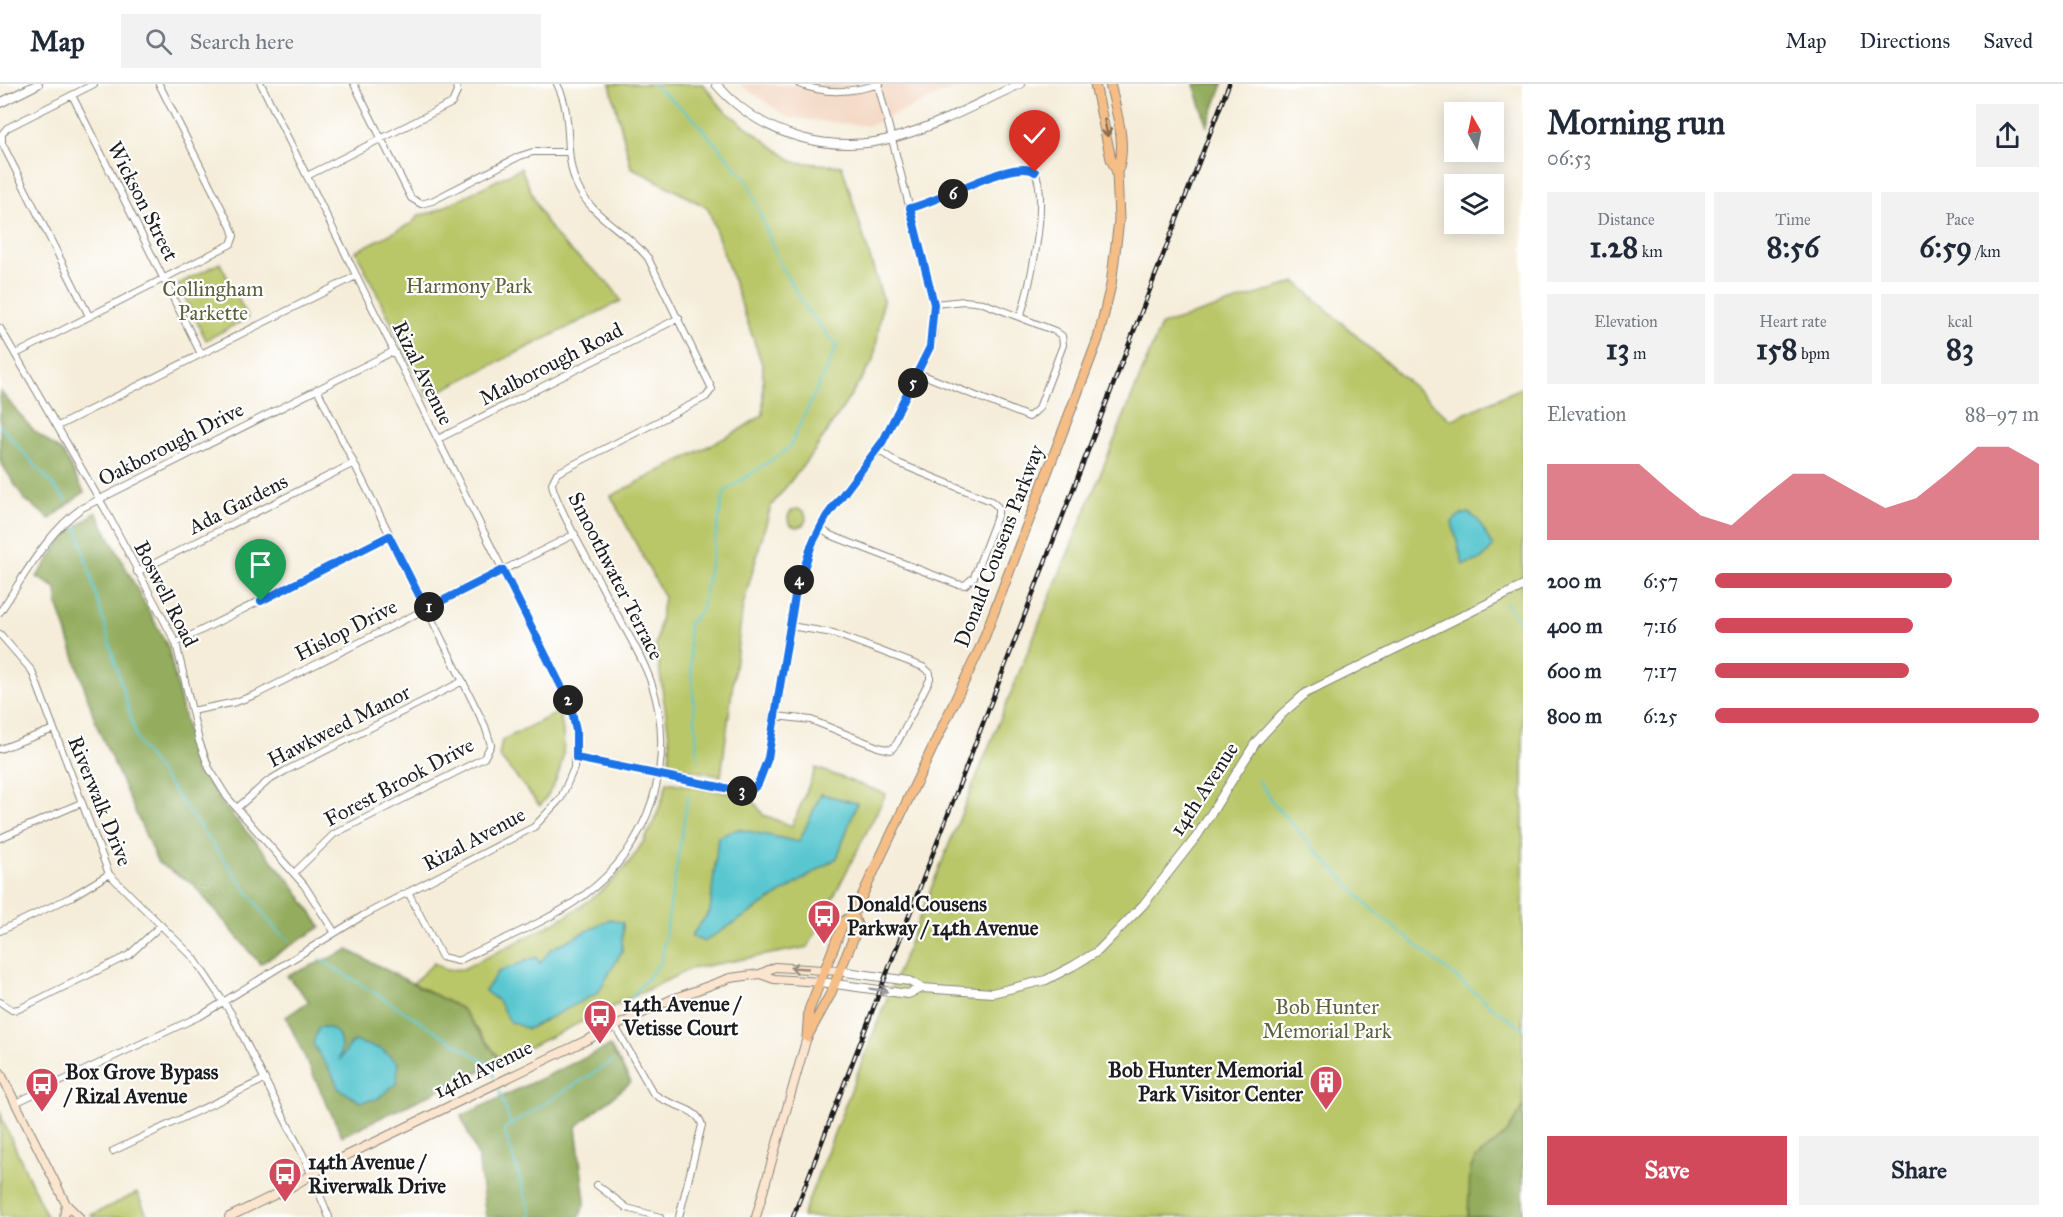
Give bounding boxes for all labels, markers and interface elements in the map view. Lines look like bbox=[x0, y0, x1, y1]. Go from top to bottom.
search box bbox=[121, 14, 541, 68]
text: Map bbox=[30, 24, 85, 59]
icon: search bbox=[142, 25, 175, 58]
text: Search here bbox=[190, 28, 294, 55]
text: Map bbox=[1786, 28, 1827, 54]
text: Directions bbox=[1860, 28, 1950, 54]
text: Saved bbox=[1983, 28, 2033, 54]
north arrow bbox=[1444, 102, 1504, 162]
map controls bbox=[1444, 102, 1504, 234]
text: Morning run bbox=[1547, 103, 1725, 143]
button: share bbox=[1976, 104, 2039, 167]
pin bbox=[1009, 110, 1060, 172]
icon: check bbox=[1018, 119, 1051, 152]
one-way arrow bbox=[1100, 119, 1112, 138]
street label: Wickson Street bbox=[102, 137, 185, 266]
text: 06:53 bbox=[1547, 146, 1591, 170]
button: layers bbox=[1444, 174, 1504, 234]
pin: 6 bbox=[938, 179, 968, 209]
text: 6 bbox=[949, 184, 957, 203]
text: Distance bbox=[1597, 210, 1655, 229]
text: Time bbox=[1775, 210, 1811, 229]
text: Pace bbox=[1945, 210, 1975, 229]
text: 1.28 bbox=[1589, 229, 1638, 265]
text: 8:56 bbox=[1767, 229, 1819, 265]
text: 6:59 bbox=[1919, 229, 1972, 265]
text: km bbox=[1638, 242, 1663, 261]
text: /km bbox=[1972, 242, 2001, 261]
park label: Harmony Park bbox=[406, 273, 533, 299]
park label: Collingham Parkette bbox=[162, 276, 264, 326]
text: Elevation bbox=[1594, 312, 1658, 331]
text: Heart rate bbox=[1759, 312, 1827, 331]
text: kcal bbox=[1947, 312, 1973, 331]
street label: Malborough Road bbox=[475, 316, 627, 411]
street label: Rizal Avenue bbox=[387, 317, 459, 429]
text: 13 bbox=[1606, 331, 1629, 367]
text: 158 bbox=[1756, 331, 1797, 367]
text: 83 bbox=[1946, 331, 1974, 367]
text: m bbox=[1629, 344, 1646, 363]
text: bpm bbox=[1797, 344, 1830, 363]
pin: 5 bbox=[898, 368, 928, 398]
text: 5 bbox=[909, 373, 917, 392]
street label: Oakborough Drive bbox=[94, 396, 248, 492]
text: Elevation bbox=[1547, 402, 1626, 426]
text: 88–97 m bbox=[1965, 402, 2039, 426]
street label: Donald Cousens Parkway bbox=[948, 440, 1050, 651]
street label: Ada Gardens bbox=[183, 468, 292, 541]
street label: Smoothwater Terrace bbox=[562, 488, 670, 664]
street label: Boswell Road bbox=[128, 537, 204, 652]
pin bbox=[235, 539, 286, 601]
icon: arrive bbox=[244, 548, 277, 581]
pin: 4 bbox=[784, 565, 814, 595]
text: 200 m bbox=[1547, 569, 1601, 593]
text: 6:57 bbox=[1643, 569, 1678, 593]
text: 4 bbox=[795, 570, 803, 589]
pin: 1 bbox=[414, 592, 444, 622]
street label: Hislop Drive bbox=[290, 593, 402, 667]
text: 1 bbox=[426, 597, 432, 616]
text: 400 m bbox=[1547, 614, 1603, 638]
text: 7:16 bbox=[1643, 614, 1677, 638]
text: 600 m bbox=[1547, 659, 1602, 683]
text: 7:17 bbox=[1643, 659, 1677, 683]
street label: Hawkweed Manor bbox=[263, 679, 415, 773]
pin: 2 bbox=[553, 685, 583, 715]
text: 2 bbox=[564, 690, 572, 709]
text: 800 m bbox=[1547, 704, 1602, 728]
text: 6:25 bbox=[1643, 704, 1677, 728]
street label: Forest Brook Drive bbox=[320, 731, 479, 832]
street label: Riverwalk Drive bbox=[62, 732, 138, 870]
street label: 14th Avenue bbox=[1164, 737, 1244, 841]
pin: 3 bbox=[727, 776, 757, 806]
text: 3 bbox=[739, 781, 745, 800]
street label: Rizal Avenue bbox=[418, 801, 530, 877]
place label: Donald Cousens Parkway / 14th Avenue bbox=[847, 891, 1039, 941]
bus stop icon: Donald Cousens Parkway / 14th Avenue bbox=[806, 898, 842, 945]
one-way arrow bbox=[790, 962, 810, 974]
one-way arrow bbox=[868, 985, 888, 996]
place label: 14th Avenue / Vetisse Court bbox=[622, 991, 742, 1041]
park label: Bob Hunter Memorial Park bbox=[1262, 994, 1392, 1044]
bus stop icon: 14th Avenue / Vetisse Court bbox=[582, 998, 618, 1045]
street label: 14th Avenue bbox=[429, 1034, 537, 1104]
place label: Bob Hunter Memorial Park Visitor Center bbox=[1108, 1057, 1304, 1107]
place label: Box Grove Bypass / Rizal Avenue bbox=[63, 1059, 219, 1109]
building icon: Bob Hunter Memorial Park Visitor Center bbox=[1308, 1064, 1344, 1111]
bus stop icon: Box Grove Bypass / Rizal Avenue bbox=[24, 1066, 60, 1113]
button: Save bbox=[1547, 1136, 1787, 1205]
button: Share bbox=[1799, 1136, 2039, 1205]
place label: 14th Avenue / Riverwalk Drive bbox=[308, 1149, 446, 1199]
bus stop icon: 14th Avenue / Riverwalk Drive bbox=[267, 1156, 303, 1203]

